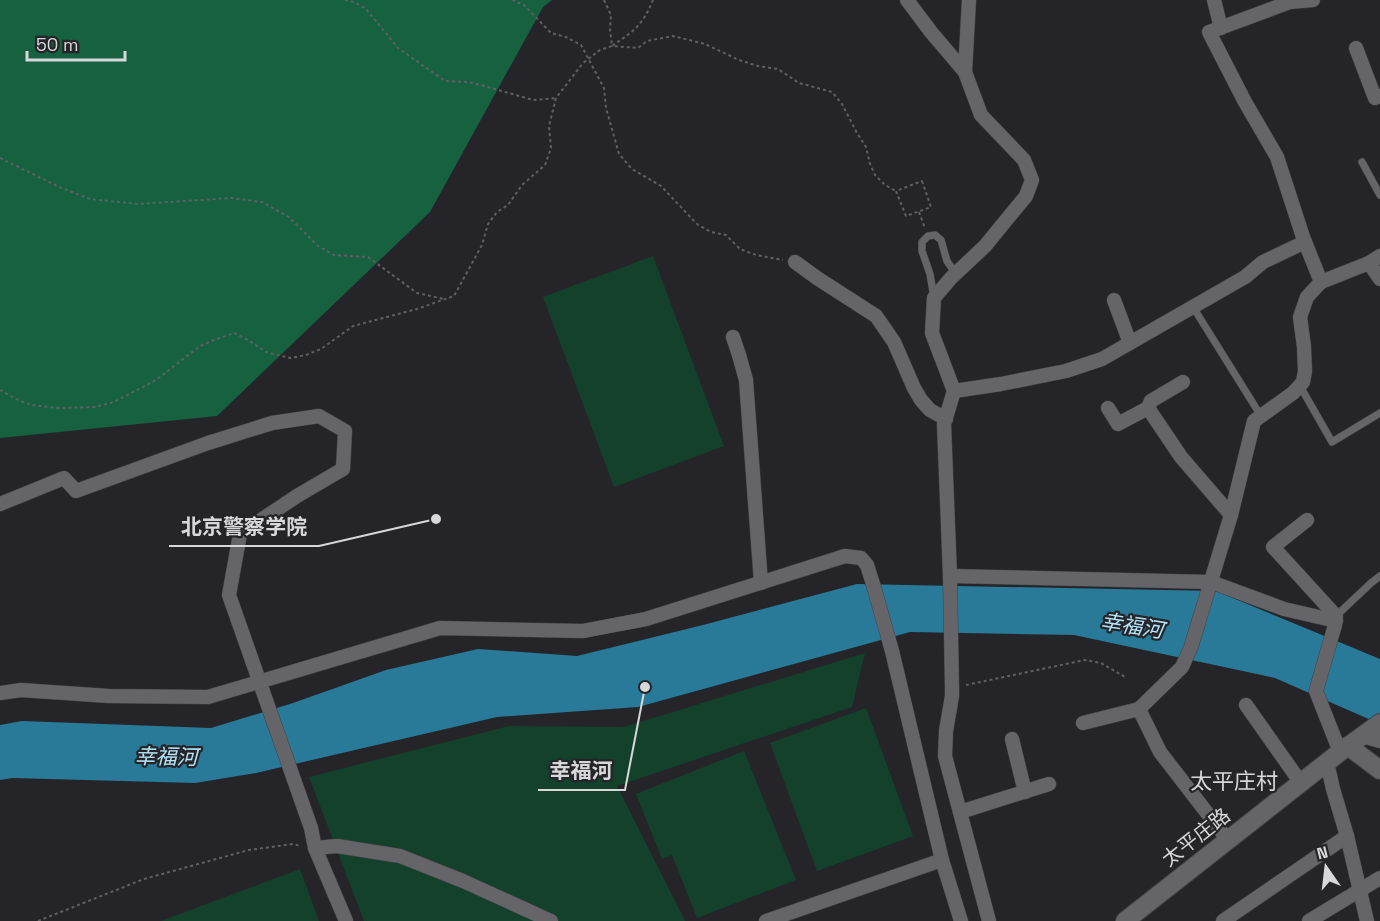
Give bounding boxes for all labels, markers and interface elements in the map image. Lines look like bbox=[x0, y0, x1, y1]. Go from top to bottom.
scale bar bbox=[27, 24, 124, 62]
text: 50 m bbox=[36, 33, 78, 56]
callout: 北京警察学院 bbox=[169, 507, 319, 546]
text: 北京警察学院 bbox=[181, 513, 307, 540]
water label: 幸福河 bbox=[1099, 607, 1169, 644]
water label: 幸福河 bbox=[134, 742, 202, 771]
callout: 幸福河 bbox=[538, 751, 625, 790]
text: 幸福河 bbox=[550, 757, 613, 784]
district label: 太平庄村 bbox=[1190, 767, 1278, 795]
street label: 太平庄路 bbox=[1156, 802, 1236, 872]
north arrow bbox=[1296, 837, 1356, 897]
text: N bbox=[1315, 841, 1330, 864]

